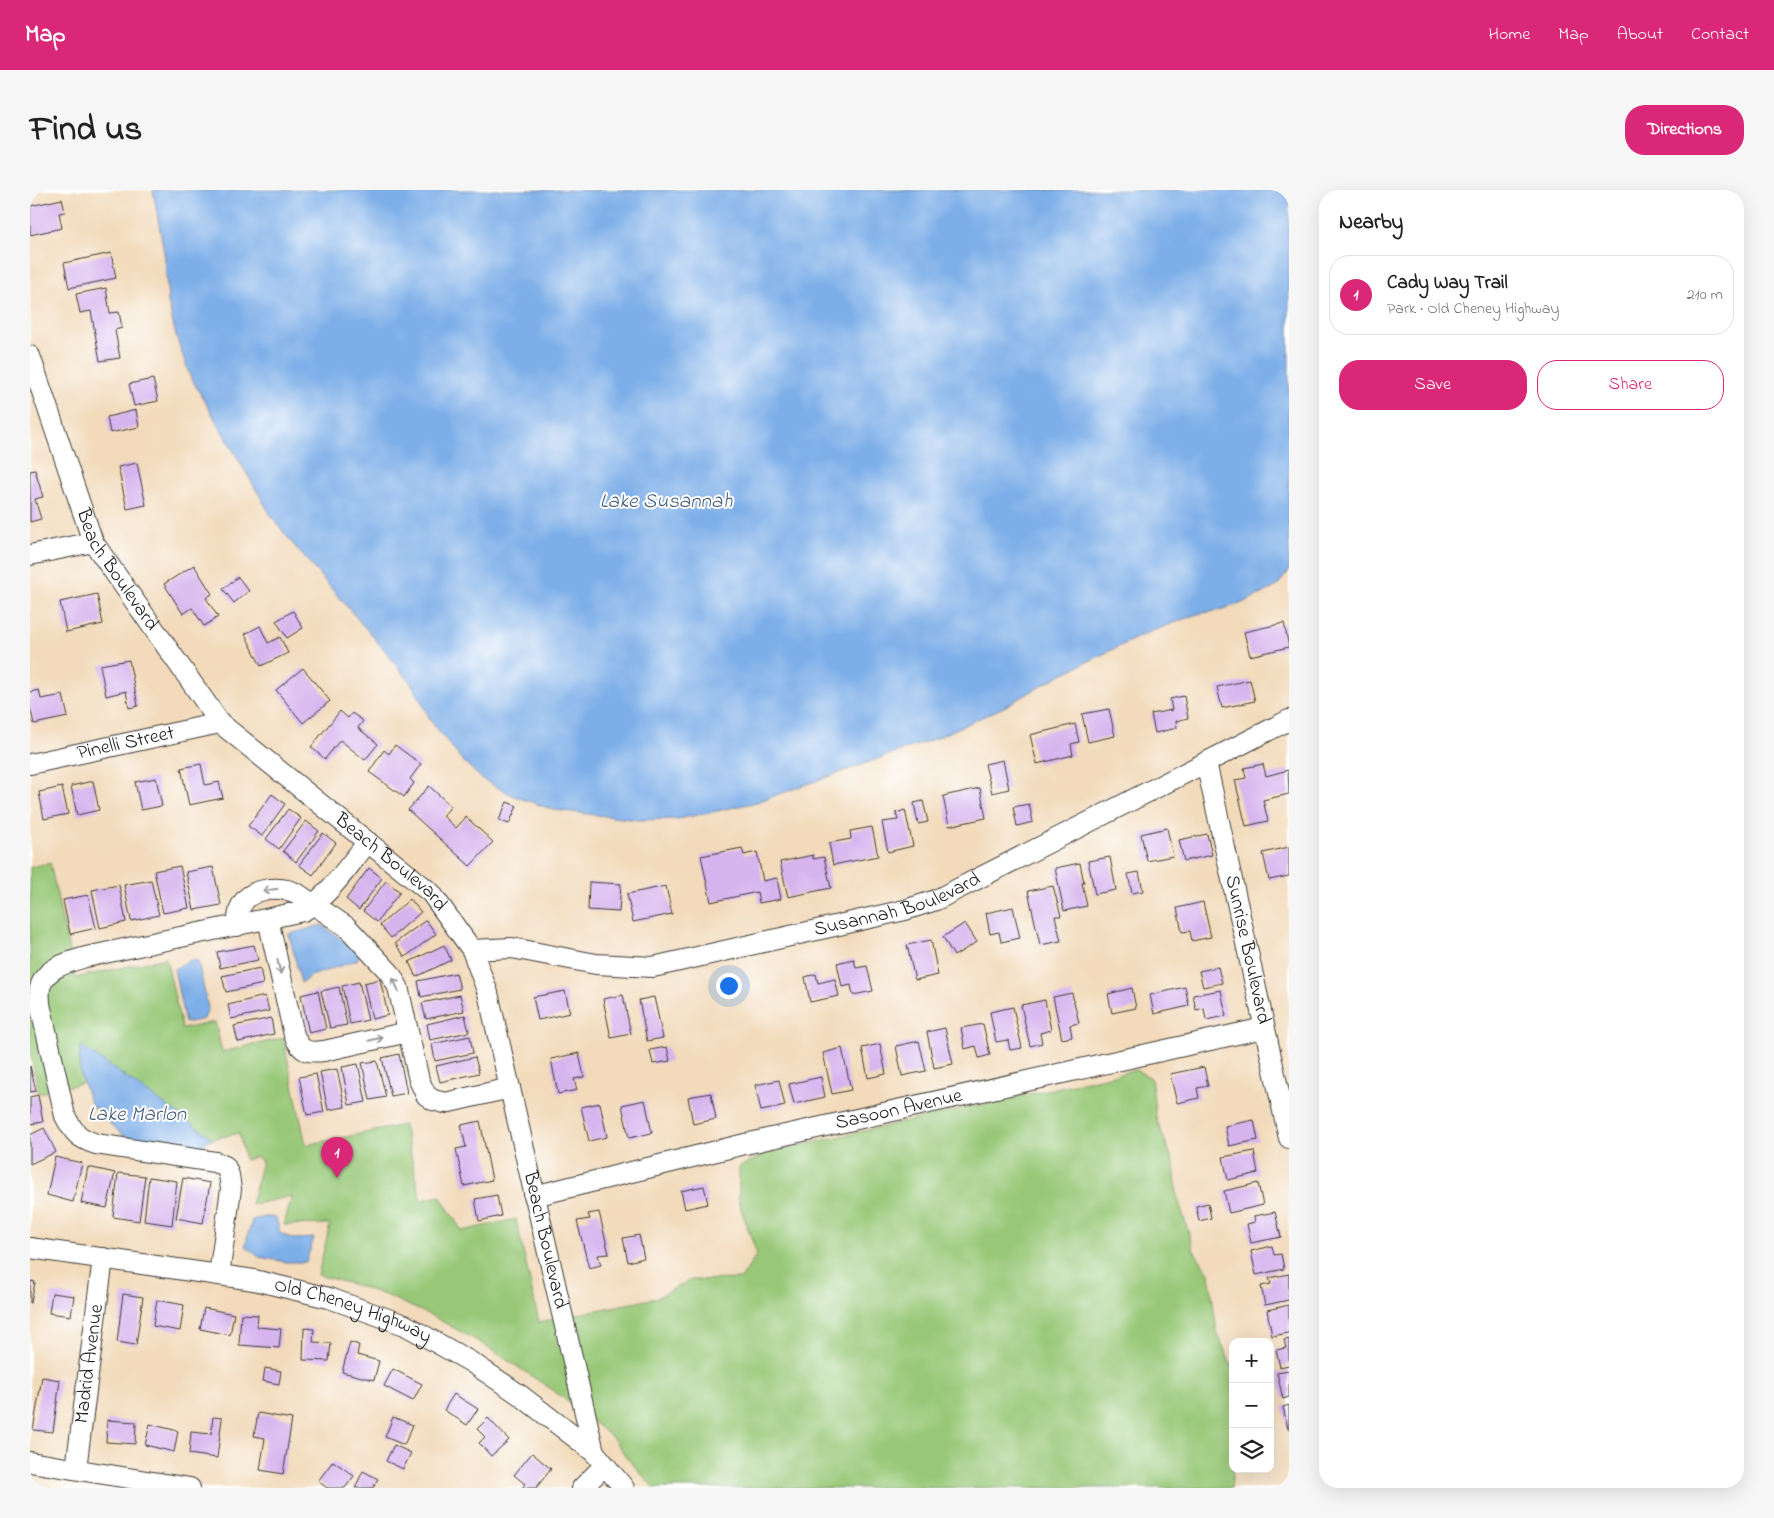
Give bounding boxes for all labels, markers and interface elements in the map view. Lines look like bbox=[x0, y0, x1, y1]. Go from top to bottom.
text: Map bbox=[25, 18, 66, 53]
text: Home bbox=[1489, 22, 1530, 48]
text: Map bbox=[1558, 22, 1589, 48]
text: About bbox=[1617, 22, 1663, 48]
text: Contact bbox=[1691, 22, 1749, 48]
text: Find us bbox=[30, 105, 142, 156]
button: Directions bbox=[1625, 105, 1744, 155]
text: Nearby bbox=[1339, 208, 1403, 238]
text: Cady Way Trail bbox=[1387, 270, 1508, 297]
text: 1 bbox=[1353, 283, 1359, 307]
text: 210 m bbox=[1687, 283, 1723, 307]
text: Park · Old Cheney Highway bbox=[1387, 297, 1559, 321]
button: Save bbox=[1339, 360, 1527, 410]
button: Share bbox=[1537, 360, 1724, 410]
water label: Lake Susannah bbox=[600, 487, 733, 517]
street label: Beach Boulevard bbox=[68, 504, 166, 637]
street label: Pinelli Street bbox=[75, 719, 177, 768]
street label: Beach Boulevard bbox=[327, 805, 454, 917]
street label: Susannah Boulevard bbox=[811, 865, 986, 945]
street label: Sunrise Boulevard bbox=[1217, 872, 1278, 1027]
one-way arrow bbox=[262, 885, 278, 895]
one-way arrow bbox=[274, 958, 284, 974]
your location bbox=[716, 973, 742, 999]
one-way arrow bbox=[390, 978, 400, 993]
one-way arrow bbox=[368, 1034, 384, 1043]
street label: Sasoon Avenue bbox=[833, 1081, 965, 1138]
water label: Lake Marlon bbox=[88, 1100, 187, 1130]
pin: 1 bbox=[321, 1137, 353, 1178]
street label: Beach Boulevard bbox=[515, 1167, 575, 1312]
street label: Old Cheney Highway bbox=[271, 1271, 437, 1352]
street label: Madrid Avenue bbox=[67, 1302, 111, 1425]
map controls bbox=[1229, 1338, 1274, 1473]
button: + bbox=[1229, 1338, 1274, 1383]
button: − bbox=[1229, 1383, 1274, 1428]
button: layers bbox=[1229, 1428, 1274, 1473]

